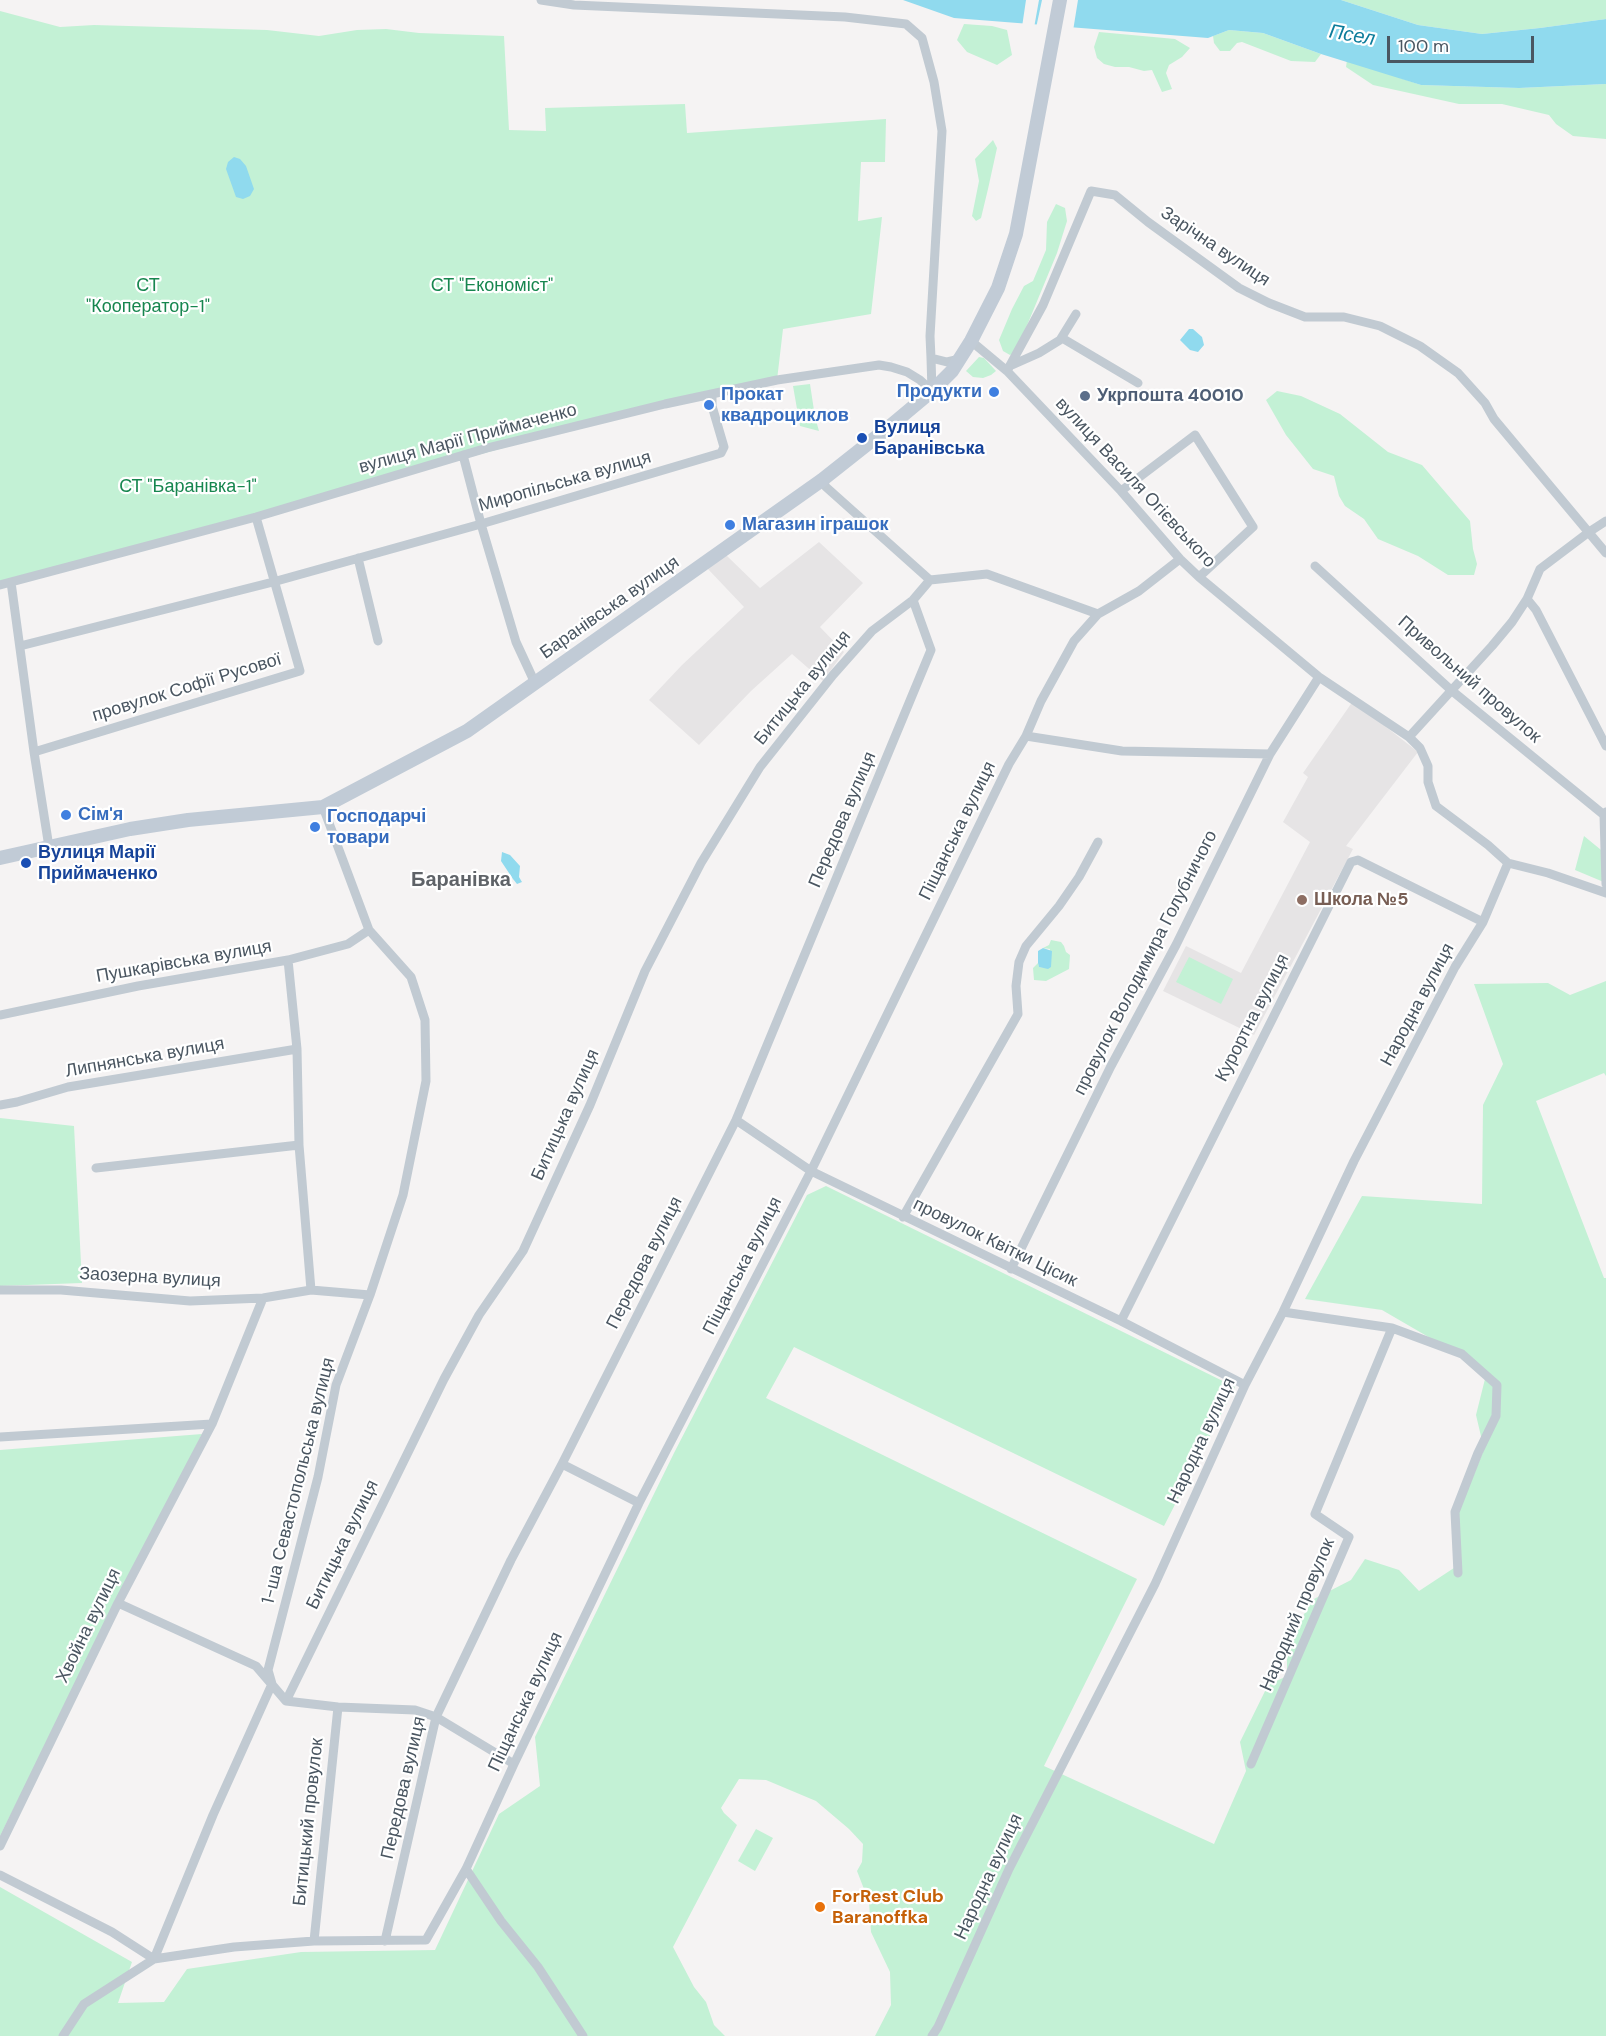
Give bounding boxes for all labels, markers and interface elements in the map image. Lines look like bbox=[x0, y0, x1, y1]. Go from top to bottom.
water label: Псел bbox=[1327, 20, 1377, 52]
scale bar bbox=[1390, 24, 1537, 62]
text: 100 m bbox=[1398, 34, 1449, 58]
street label: Зарічна вулиця bbox=[1156, 202, 1274, 292]
park label: СТ "Кооператор-1" bbox=[86, 275, 210, 318]
park label: СТ "Економіст" bbox=[431, 275, 553, 297]
place label: Продукти bbox=[897, 381, 982, 403]
place label: Прокат квадроциклов bbox=[721, 384, 849, 426]
marker: Продукти bbox=[987, 385, 1001, 399]
place label: Укрпошта 40010 bbox=[1097, 385, 1244, 407]
marker: Укрпошта 40010 bbox=[1078, 389, 1092, 403]
street label: вулиця Василя Огієвського bbox=[1050, 393, 1220, 573]
marker: Прокат квадроциклов bbox=[702, 398, 716, 412]
street label: вулиця Марії Приймаченко bbox=[357, 399, 579, 479]
place label: Вулиця Баранівська bbox=[874, 417, 985, 460]
marker: Вулиця Баранівська bbox=[855, 431, 869, 445]
street label: Миропільська вулиця bbox=[476, 447, 654, 517]
park label: СТ "Баранівка-1" bbox=[119, 476, 257, 498]
place label: Магазин іграшок bbox=[742, 514, 889, 536]
marker: Магазин іграшок bbox=[723, 518, 737, 532]
street label: Баранівська вулиця bbox=[536, 552, 684, 664]
street label: Привольний провулок bbox=[1393, 612, 1545, 748]
street label: Битицька вулиця bbox=[750, 626, 856, 750]
street label: провулок Софії Русової bbox=[90, 649, 284, 727]
street label: Передова вулиця bbox=[805, 749, 881, 891]
street label: Піщанська вулиця bbox=[915, 758, 1001, 904]
place label: Сім'я bbox=[78, 804, 123, 826]
place label: Господарчі товари bbox=[327, 806, 426, 848]
marker: Сім'я bbox=[59, 808, 73, 822]
marker: Господарчі товари bbox=[308, 820, 322, 834]
street label: провулок Володимира Голубничого bbox=[1070, 827, 1222, 1099]
place label: Вулиця Марії Приймаченко bbox=[38, 842, 158, 884]
marker: Вулиця Марії Приймаченко bbox=[19, 856, 33, 870]
district label: Баранівка bbox=[411, 869, 511, 893]
place label: Школа №5 bbox=[1314, 889, 1408, 911]
marker: Школа №5 bbox=[1295, 893, 1309, 907]
street label: Пушкарівська вулиця bbox=[95, 936, 273, 988]
street label: Народна вулиця bbox=[1376, 940, 1460, 1070]
street label: Курортна вулиця bbox=[1212, 951, 1294, 1085]
street label: Липнянська вулиця bbox=[64, 1033, 226, 1083]
street label: Битицька вулиця bbox=[527, 1046, 605, 1184]
street label: Передова вулиця bbox=[602, 1193, 688, 1333]
street label: Піщанська вулиця bbox=[699, 1194, 787, 1338]
street label: провулок Квітки Цісик bbox=[909, 1194, 1081, 1292]
street label: Заозерна вулиця bbox=[79, 1264, 221, 1292]
street label: 1-ша Севастопольська вулиця bbox=[258, 1356, 340, 1606]
street label: Народна вулиця bbox=[1163, 1375, 1241, 1507]
street label: Битицька вулиця bbox=[302, 1477, 384, 1613]
street label: Народний провулок bbox=[1256, 1535, 1340, 1695]
street label: Хвойна вулиця bbox=[52, 1565, 126, 1687]
street label: Піщанська вулиця bbox=[484, 1629, 568, 1775]
street label: Передова вулиця bbox=[377, 1715, 431, 1861]
street label: Битицький провулок bbox=[289, 1737, 329, 1907]
street label: Народна вулиця bbox=[950, 1811, 1028, 1943]
place label: ForRest Club Baranoffka bbox=[832, 1886, 944, 1928]
marker: ForRest Club Baranoffka bbox=[813, 1900, 827, 1914]

